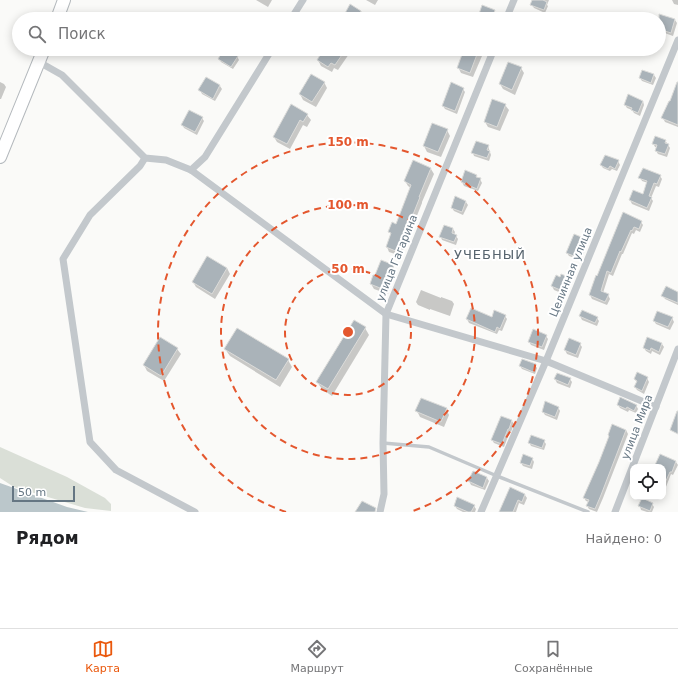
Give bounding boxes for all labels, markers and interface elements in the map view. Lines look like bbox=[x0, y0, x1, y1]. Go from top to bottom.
search box bbox=[12, 12, 666, 56]
icon: search bbox=[26, 23, 48, 45]
text: Поиск bbox=[58, 25, 106, 43]
text: 150 m bbox=[327, 135, 369, 149]
text: 100 m bbox=[327, 198, 369, 212]
street label: улица Гагарина bbox=[374, 213, 420, 303]
street label: Целинная улица bbox=[547, 225, 595, 319]
district label: УЧЕБНЫЙ bbox=[454, 247, 526, 262]
text: 50 m bbox=[331, 262, 365, 276]
centre of rings bbox=[341, 325, 355, 339]
street label: улица Мира bbox=[619, 393, 655, 461]
map controls bbox=[630, 464, 666, 500]
button: locate bbox=[630, 464, 666, 500]
scale bar bbox=[12, 484, 75, 503]
text: 50 m bbox=[18, 486, 46, 499]
text: Рядом bbox=[16, 528, 79, 548]
text: Найдено: 0 bbox=[586, 531, 662, 546]
tab: Карта bbox=[85, 638, 120, 675]
tab: Маршрут bbox=[291, 638, 344, 675]
tab: Сохранённые bbox=[514, 638, 593, 675]

